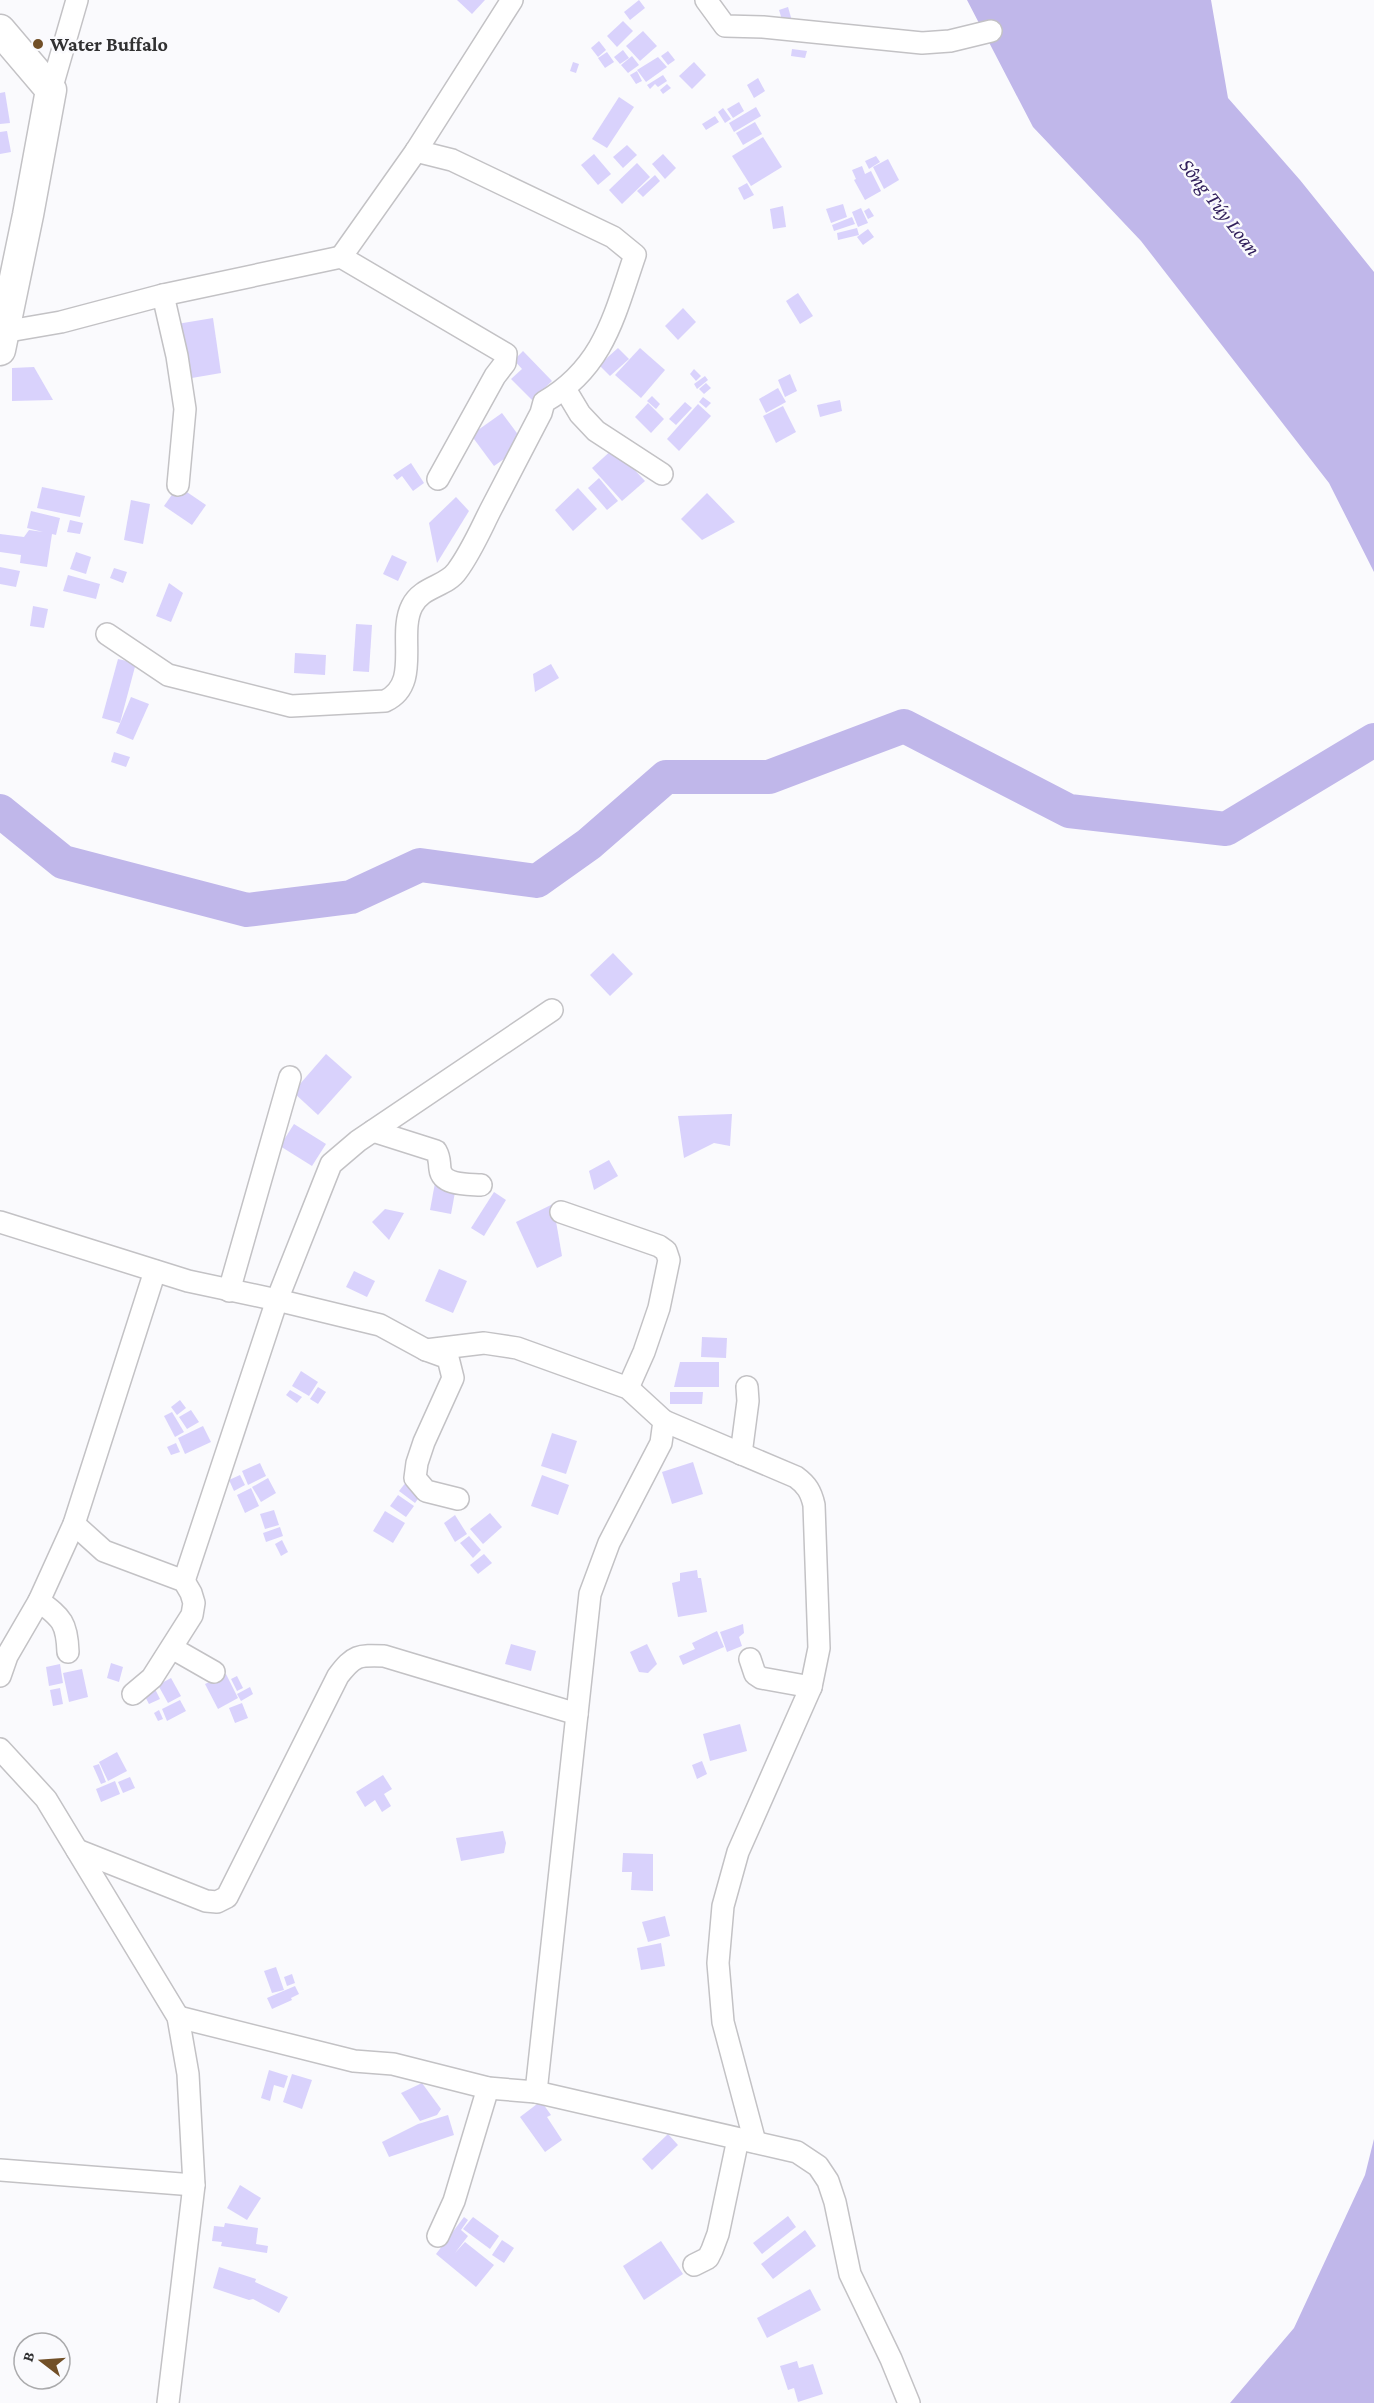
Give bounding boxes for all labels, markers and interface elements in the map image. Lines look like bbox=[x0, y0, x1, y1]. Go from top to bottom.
place label: Water Buffalo bbox=[49, 33, 168, 55]
marker: Water Buffalo bbox=[31, 37, 45, 51]
water label: Sông Túy Loan bbox=[1174, 153, 1266, 261]
north arrow bbox=[12, 2331, 72, 2391]
text: B bbox=[19, 2350, 38, 2364]

